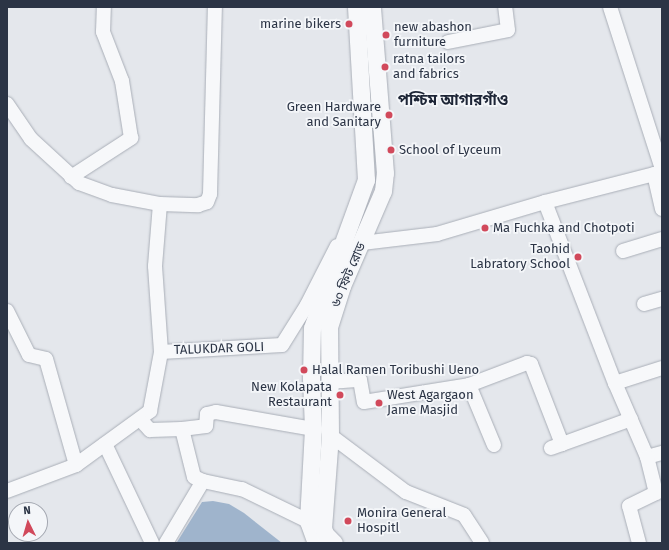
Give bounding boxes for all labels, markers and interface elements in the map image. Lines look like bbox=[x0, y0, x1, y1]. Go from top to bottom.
place label: marine bikers bbox=[260, 16, 341, 32]
marker: marine bikers bbox=[344, 19, 354, 29]
place label: new abashon furniture bbox=[394, 20, 472, 51]
marker: new abashon furniture bbox=[381, 30, 391, 40]
place label: ratna tailors and fabrics bbox=[393, 52, 465, 83]
marker: ratna tailors and fabrics bbox=[380, 62, 390, 72]
district label: পশ্চিম আগারগাঁও bbox=[398, 92, 508, 110]
place label: Green Hardware and Sanitary bbox=[287, 100, 381, 131]
marker: Green Hardware and Sanitary bbox=[384, 110, 394, 120]
place label: School of Lyceum bbox=[399, 142, 501, 158]
marker: School of Lyceum bbox=[386, 145, 396, 155]
place label: Ma Fuchka and Chotpoti bbox=[493, 220, 635, 236]
marker: Ma Fuchka and Chotpoti bbox=[480, 223, 490, 233]
street label: ৬০ ফিট রোড bbox=[328, 240, 370, 310]
place label: Taohid Labratory School bbox=[470, 242, 570, 273]
marker: Taohid Labratory School bbox=[573, 252, 583, 262]
street label: TALUKDAR GOLI bbox=[174, 340, 264, 358]
place label: Halal Ramen Toribushi Ueno bbox=[312, 362, 479, 378]
marker: Halal Ramen Toribushi Ueno bbox=[299, 365, 309, 375]
place label: New Kolapata Restaurant bbox=[251, 380, 332, 411]
place label: West Agargaon Jame Masjid bbox=[387, 388, 474, 419]
marker: New Kolapata Restaurant bbox=[335, 390, 345, 400]
marker: West Agargaon Jame Masjid bbox=[374, 398, 384, 408]
north arrow bbox=[8, 502, 48, 542]
text: N bbox=[23, 504, 31, 517]
place label: Monira General Hospitl bbox=[357, 506, 446, 537]
marker: Monira General Hospitl bbox=[342, 515, 354, 527]

